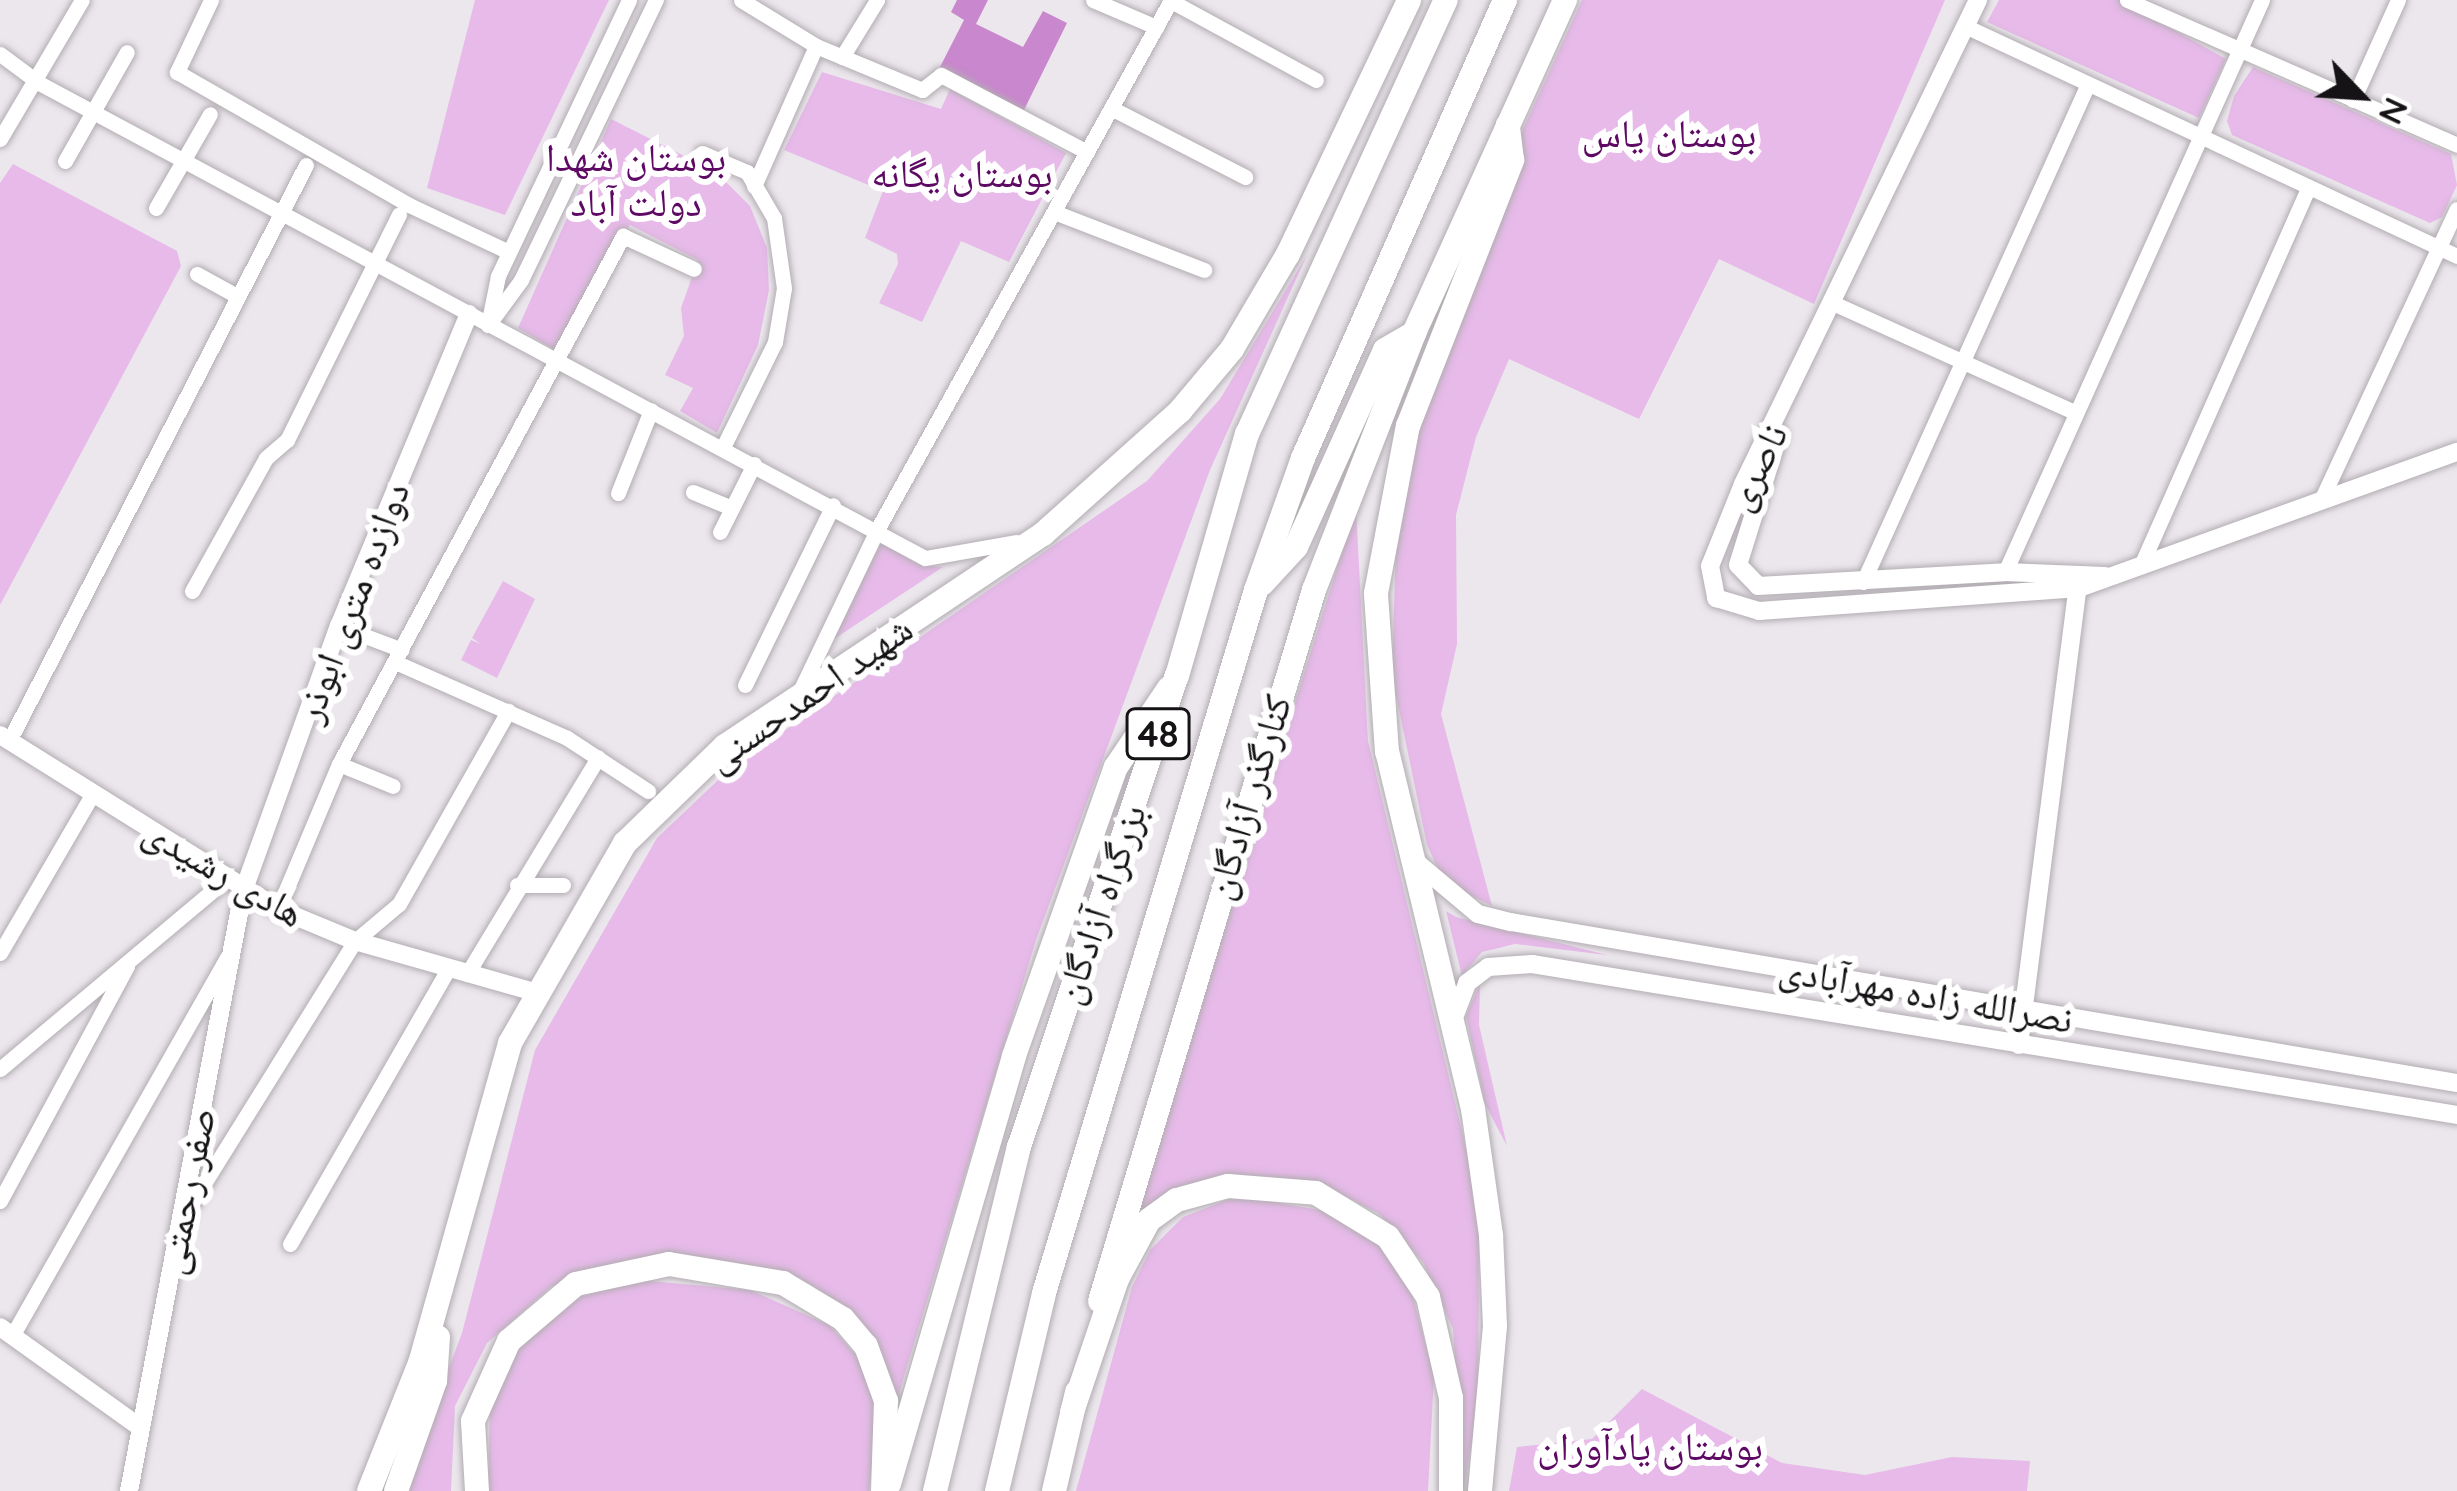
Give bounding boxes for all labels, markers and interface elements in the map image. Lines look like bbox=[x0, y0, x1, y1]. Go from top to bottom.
north arrow bbox=[2301, 36, 2421, 156]
text: N bbox=[2370, 92, 2418, 131]
park label: بوستان یاس bbox=[1582, 110, 1756, 156]
park label: بوستان شهدا دولت آباد bbox=[546, 135, 726, 226]
park label: بوستان یگانه bbox=[871, 150, 1053, 196]
street label: ناصری bbox=[1714, 416, 1798, 518]
street label: دوازده متری ابوذر bbox=[285, 475, 419, 729]
street label: شهید احمدحسنی bbox=[697, 605, 921, 781]
street label: کنارگذر آزادگان bbox=[1195, 689, 1301, 905]
road number: 48 bbox=[1125, 704, 1191, 764]
street label: بزرگراه آزادگان bbox=[1044, 798, 1156, 1010]
street label: هادی رشیدی bbox=[135, 807, 313, 937]
street label: نصرالله زاده مهرآبادی bbox=[1775, 945, 2077, 1043]
street label: صفر رحمتی bbox=[147, 1104, 225, 1278]
park label: بوستان یادآوران bbox=[1537, 1423, 1763, 1469]

